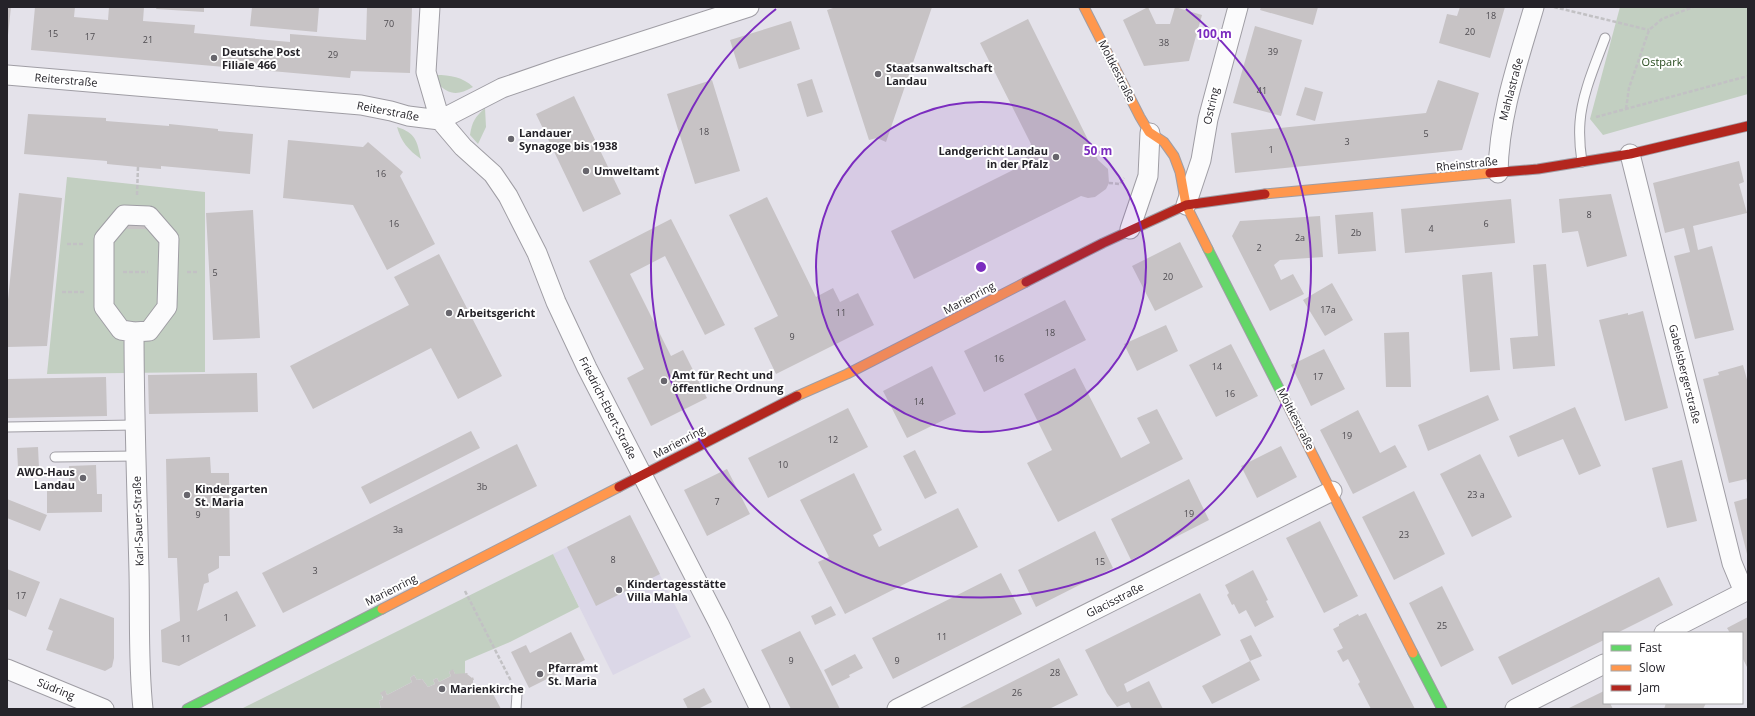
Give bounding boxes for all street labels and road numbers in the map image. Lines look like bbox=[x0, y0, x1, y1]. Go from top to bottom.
street label: Moltkestraße bbox=[1095, 37, 1140, 104]
street label: Mahlastraße bbox=[1495, 56, 1526, 122]
street label: Reiterstraße bbox=[34, 69, 98, 90]
street label: Ostring bbox=[1199, 86, 1222, 126]
street label: Reiterstraße bbox=[356, 97, 421, 124]
street label: Rheinstraße bbox=[1435, 153, 1499, 174]
street label: Marienring bbox=[940, 278, 997, 317]
street label: Gabelsbergerstraße bbox=[1666, 323, 1705, 425]
street label: Friedrich-Ebert-Straße bbox=[576, 354, 641, 462]
street label: Moltkestraße bbox=[1274, 385, 1319, 452]
street label: Marienring bbox=[650, 422, 707, 461]
street label: Karl-Sauer-Straße bbox=[128, 476, 147, 566]
street label: Marienring bbox=[362, 570, 419, 609]
street label: Glacisstraße bbox=[1083, 579, 1146, 621]
street label: Südring bbox=[35, 674, 77, 703]

